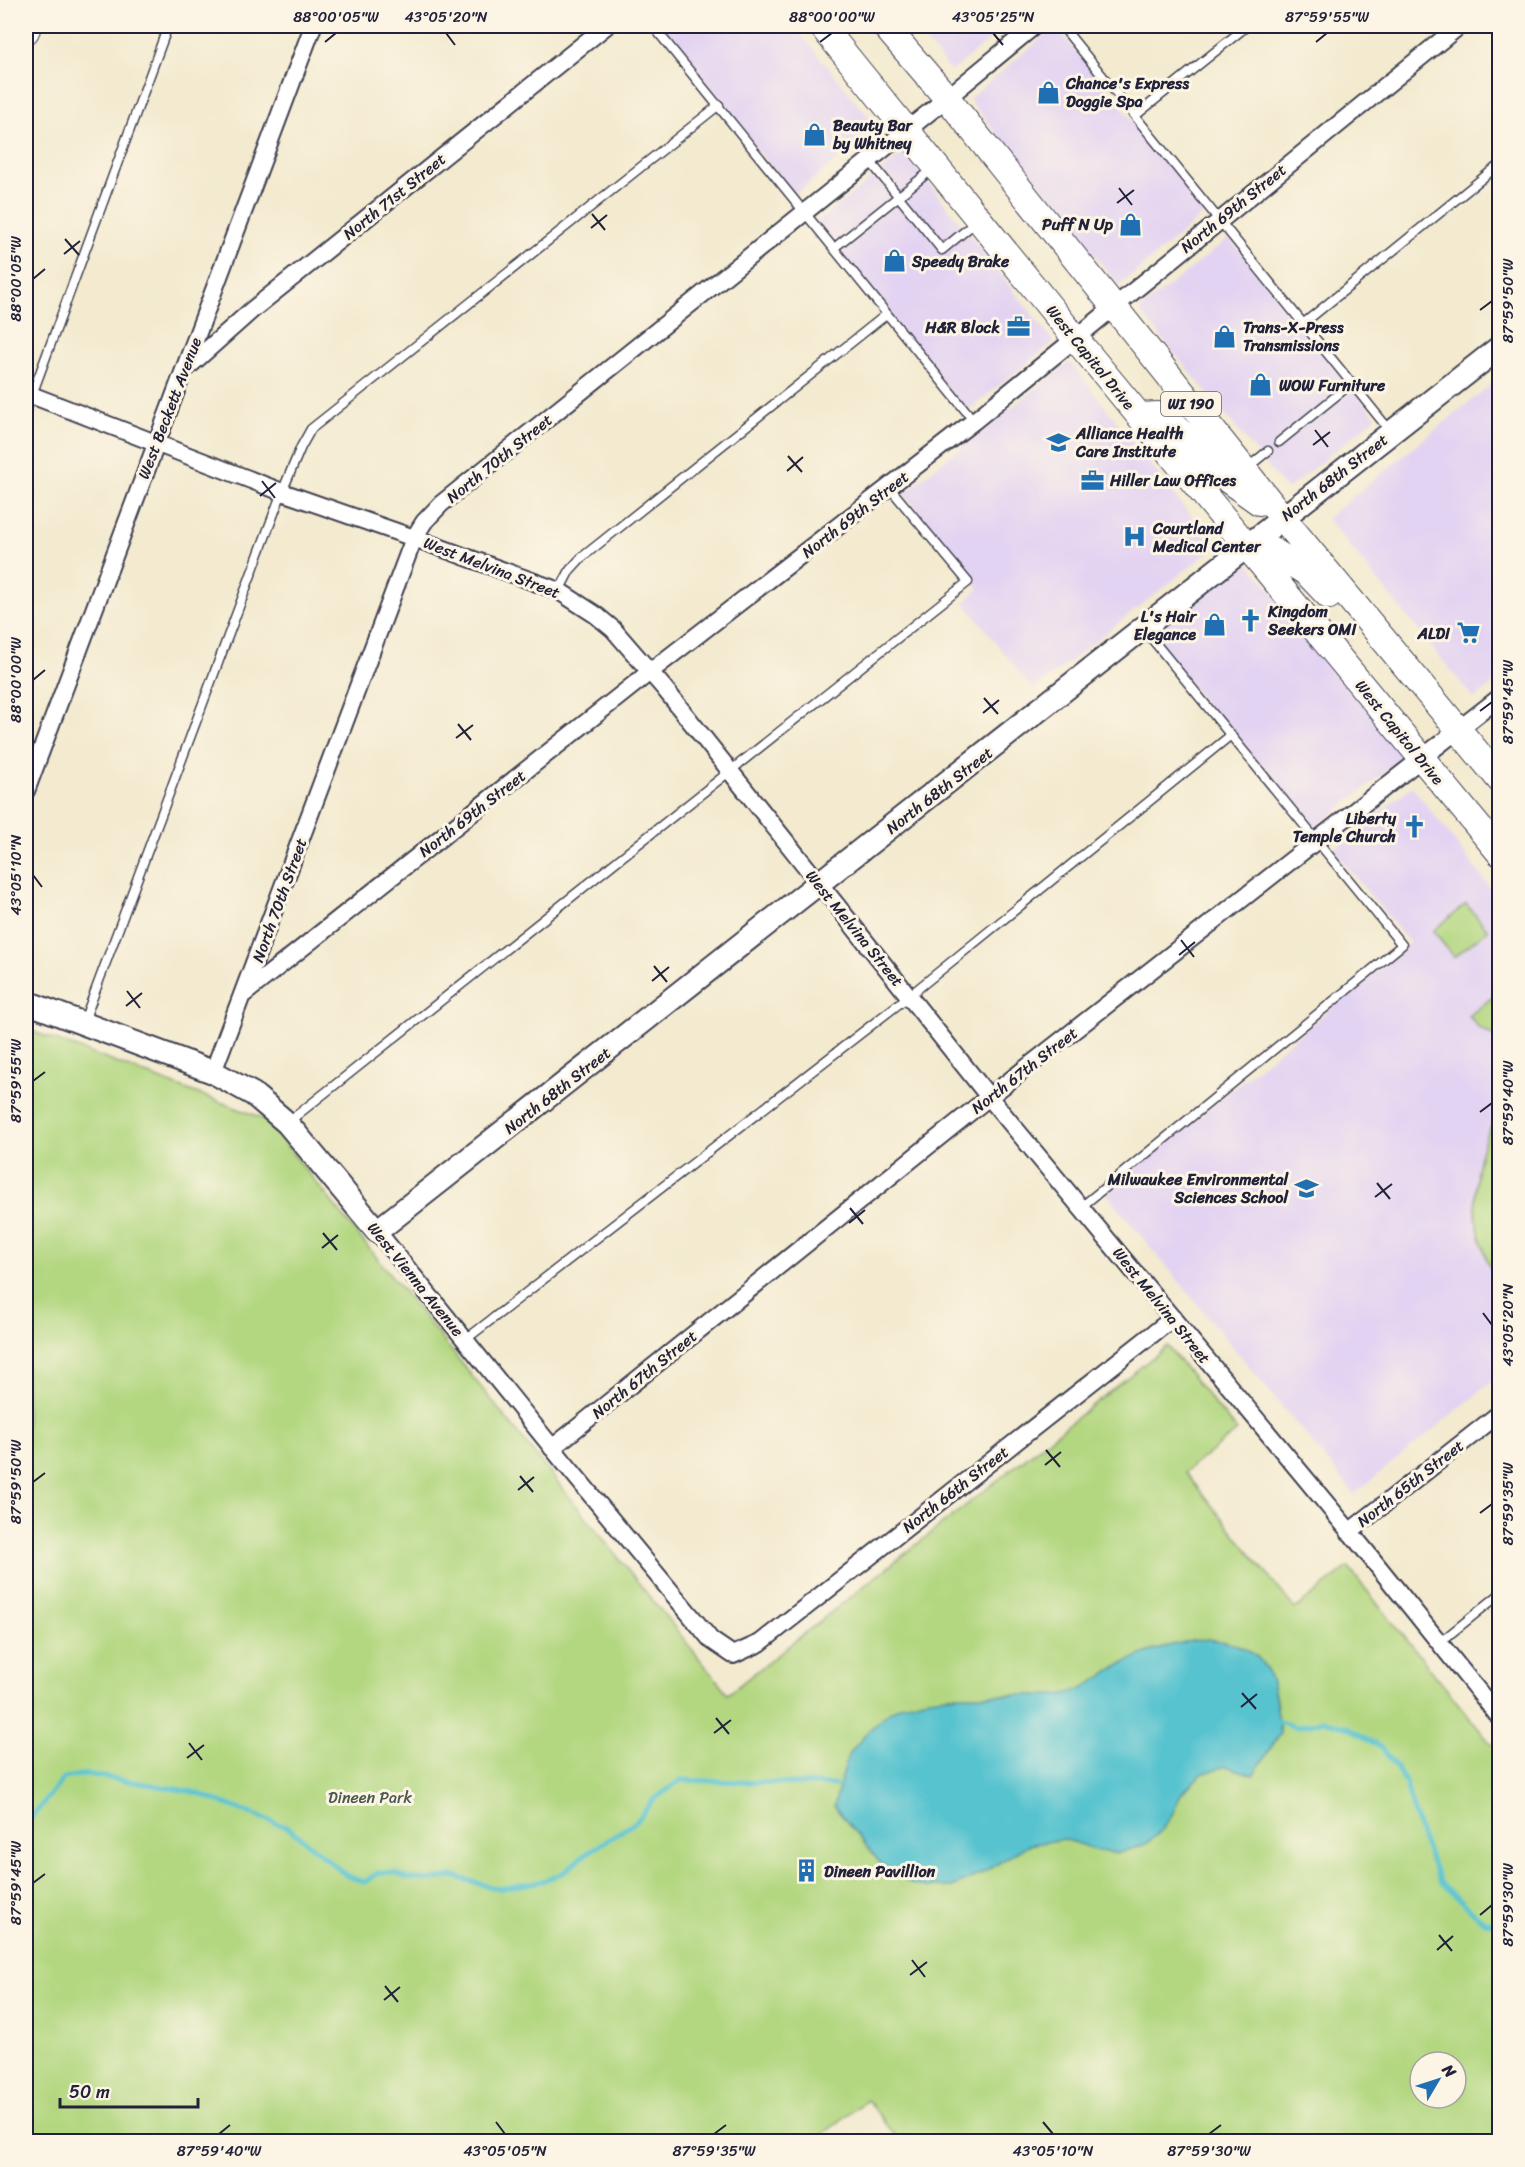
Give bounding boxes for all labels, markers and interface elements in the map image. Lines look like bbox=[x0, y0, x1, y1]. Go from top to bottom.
text: 88°00'05"W bbox=[293, 4, 379, 30]
text: 43°05'20"N bbox=[404, 4, 488, 30]
text: 88°00'00"W bbox=[789, 4, 875, 30]
text: 43°05'25"N bbox=[952, 4, 1035, 30]
text: 87°59'55"W bbox=[1285, 4, 1369, 30]
place label: Chance's Express Doggie Spa bbox=[1065, 69, 1189, 116]
shop icon: Chance's Express Doggie Spa bbox=[1035, 79, 1061, 105]
place label: Beauty Bar by Whitney bbox=[832, 111, 914, 158]
shop icon: Beauty Bar by Whitney bbox=[802, 121, 828, 147]
street label: North 71st Street bbox=[336, 145, 453, 247]
street label: North 69th Street bbox=[1174, 156, 1293, 261]
place label: Puff N Up bbox=[1042, 210, 1114, 239]
shop icon: Puff N Up bbox=[1118, 211, 1144, 237]
text: 88°00'05"W bbox=[3, 236, 29, 322]
place label: Speedy Brake bbox=[911, 247, 1010, 276]
shop icon: Speedy Brake bbox=[881, 248, 907, 274]
text: 87°59'50"W bbox=[1495, 258, 1521, 343]
street label: West Capitol Drive bbox=[1039, 298, 1143, 417]
place label: H&R Block bbox=[924, 313, 1000, 342]
place label: Trans-X-Press Transmissions bbox=[1243, 313, 1344, 360]
office icon: H&R Block bbox=[1005, 314, 1031, 340]
shop icon: Trans-X-Press Transmissions bbox=[1212, 323, 1238, 349]
street label: West Beckett Avenue bbox=[129, 333, 210, 484]
place label: WOW Furniture bbox=[1279, 371, 1386, 400]
shop icon: WOW Furniture bbox=[1248, 372, 1274, 398]
road number: WI 190 bbox=[1161, 392, 1221, 416]
street label: North 70th Street bbox=[439, 406, 559, 511]
place label: Alliance Health Care Institute bbox=[1075, 419, 1184, 466]
street label: North 68th Street bbox=[1274, 426, 1394, 529]
school or university icon: Alliance Health Care Institute bbox=[1045, 429, 1071, 455]
street label: North 69th Street bbox=[795, 463, 916, 566]
place label: Hiller Law Offices bbox=[1109, 466, 1237, 495]
office icon: Hiller Law Offices bbox=[1079, 467, 1105, 493]
place label: Courtland Medical Center bbox=[1152, 514, 1262, 561]
hospital icon: Courtland Medical Center bbox=[1122, 524, 1148, 550]
street label: West Melvina Street bbox=[419, 528, 564, 607]
place label: Kingdom Seekers OMI bbox=[1267, 597, 1357, 644]
place label: L's Hair Elegance bbox=[1134, 602, 1197, 649]
church icon: Kingdom Seekers OMI bbox=[1237, 607, 1263, 633]
shop icon: L's Hair Elegance bbox=[1201, 612, 1227, 638]
place label: ALDI bbox=[1417, 619, 1451, 648]
supermarket icon: ALDI bbox=[1455, 620, 1481, 646]
text: 88°00'00"W bbox=[3, 637, 29, 723]
text: 87°59'45"W bbox=[1495, 659, 1521, 744]
street label: West Capitol Drive bbox=[1348, 673, 1452, 792]
street label: North 68th Street bbox=[879, 739, 999, 842]
street label: North 69th Street bbox=[412, 762, 533, 865]
place label: Liberty Temple Church bbox=[1293, 804, 1397, 851]
church icon: Liberty Temple Church bbox=[1401, 814, 1427, 840]
text: 43°05'10"N bbox=[3, 834, 29, 915]
street label: North 70th Street bbox=[244, 834, 315, 966]
street label: West Melvina Street bbox=[798, 863, 911, 993]
street label: North 67th Street bbox=[964, 1019, 1084, 1122]
text: 87°59'55"W bbox=[3, 1039, 29, 1123]
street label: North 68th Street bbox=[497, 1039, 617, 1142]
text: 87°59'40"W bbox=[1495, 1060, 1521, 1145]
place label: Milwaukee Environmental Sciences School bbox=[1107, 1165, 1289, 1212]
school or university icon: Milwaukee Environmental Sciences School bbox=[1293, 1175, 1319, 1201]
street label: West Vienna Avenue bbox=[360, 1215, 472, 1344]
street label: West Melvina Street bbox=[1105, 1240, 1218, 1370]
text: 43°05'20"N bbox=[1495, 1283, 1521, 1367]
street label: North 67th Street bbox=[585, 1322, 704, 1426]
street label: North 65th Street bbox=[1350, 1432, 1471, 1535]
street label: North 66th Street bbox=[895, 1438, 1015, 1541]
text: 87°59'50"W bbox=[3, 1439, 29, 1524]
text: 87°59'35"W bbox=[1495, 1462, 1521, 1546]
park label: Dineen Park bbox=[328, 1783, 413, 1812]
text: 87°59'45"W bbox=[3, 1840, 29, 1925]
place label: Dineen Pavillion bbox=[824, 1857, 936, 1886]
building icon: Dineen Pavillion bbox=[793, 1858, 819, 1884]
text: 87°59'30"W bbox=[1495, 1863, 1521, 1947]
north arrow bbox=[1408, 2050, 1468, 2110]
text: N bbox=[1434, 2057, 1465, 2085]
scale bar bbox=[60, 2071, 198, 2109]
text: 50 m bbox=[69, 2076, 110, 2108]
text: 87°59'40"W bbox=[177, 2138, 262, 2164]
text: 43°05'05"N bbox=[463, 2138, 547, 2164]
text: 87°59'35"W bbox=[672, 2138, 756, 2164]
text: 43°05'10"N bbox=[1013, 2138, 1094, 2164]
text: 87°59'30"W bbox=[1167, 2138, 1251, 2164]

